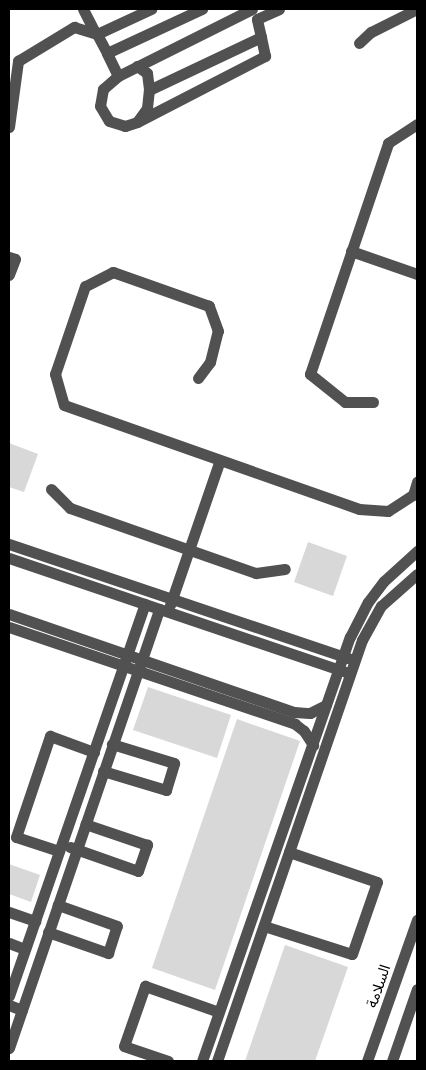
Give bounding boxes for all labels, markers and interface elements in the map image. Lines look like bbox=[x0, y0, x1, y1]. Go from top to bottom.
street label: السلامة bbox=[362, 962, 394, 1010]

